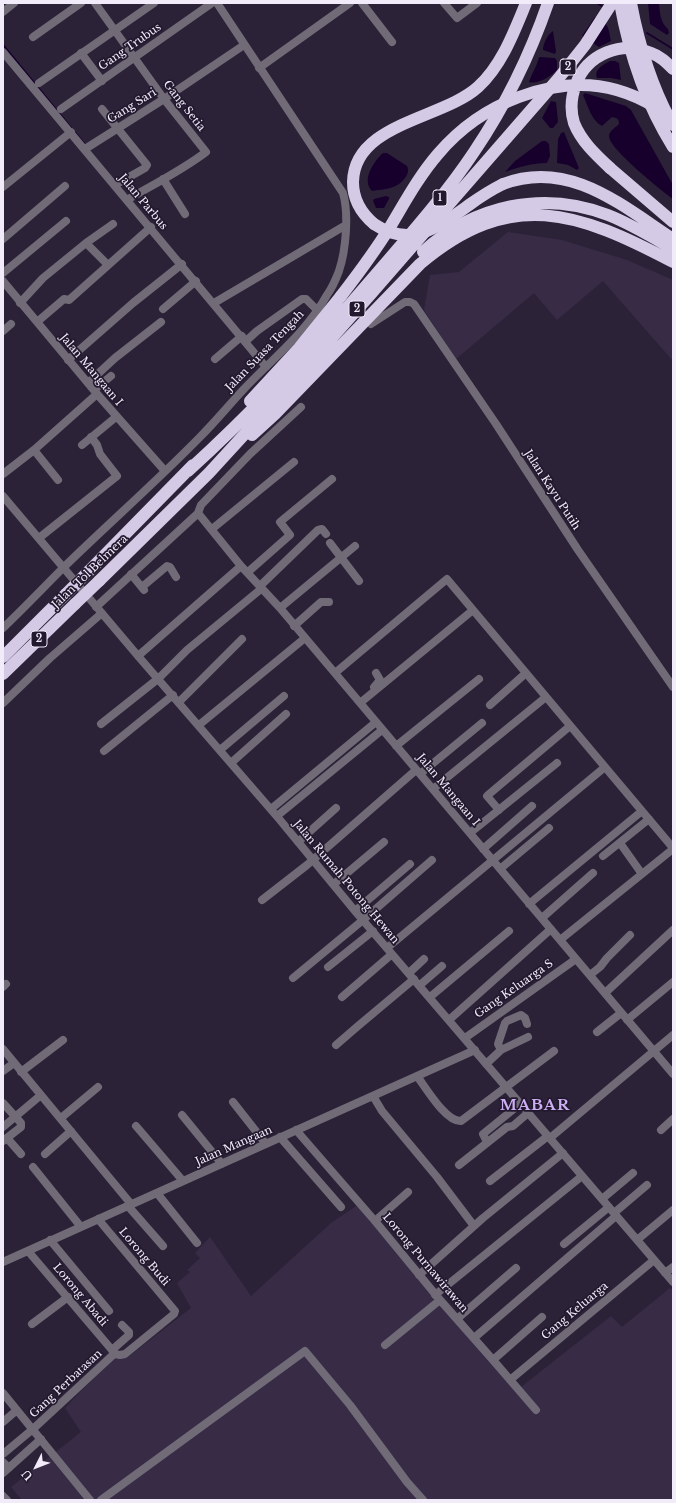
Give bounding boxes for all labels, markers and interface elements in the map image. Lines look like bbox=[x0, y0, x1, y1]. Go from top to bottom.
street label: Gang Trubus bbox=[96, 21, 164, 73]
road number: 2 bbox=[560, 59, 576, 75]
street label: Gang Setia bbox=[160, 78, 208, 134]
street label: Gang Sari bbox=[105, 86, 159, 126]
street label: Jalan Parbus bbox=[116, 171, 170, 233]
road number: 1 bbox=[433, 190, 447, 206]
road number: 2 bbox=[349, 301, 365, 317]
street label: Jalan Suasa Tengah bbox=[223, 308, 307, 394]
street label: Jalan Mangaan I bbox=[57, 331, 125, 409]
street label: Jalan Kayu Putih bbox=[521, 447, 583, 533]
street label: Jalan Tol Belmera bbox=[50, 533, 130, 611]
road number: 2 bbox=[31, 631, 47, 647]
street label: Jalan Mangaan I bbox=[414, 751, 482, 829]
street label: Jalan Rumah Potong Hewan bbox=[290, 818, 402, 946]
street label: Gang Keluarga S bbox=[472, 957, 556, 1021]
district label: MABAR bbox=[500, 1097, 570, 1115]
street label: Jalan Mangaan bbox=[194, 1123, 274, 1169]
street label: Lorong Purnawirawan bbox=[380, 1211, 470, 1315]
street label: Lorong Budi bbox=[116, 1225, 172, 1289]
street label: Lorong Abadi bbox=[50, 1261, 110, 1329]
street label: Gang Keluarga bbox=[539, 1279, 611, 1343]
street label: Gang Perbatasan bbox=[27, 1347, 105, 1421]
north arrow bbox=[16, 1447, 56, 1487]
text: U bbox=[19, 1467, 36, 1483]

